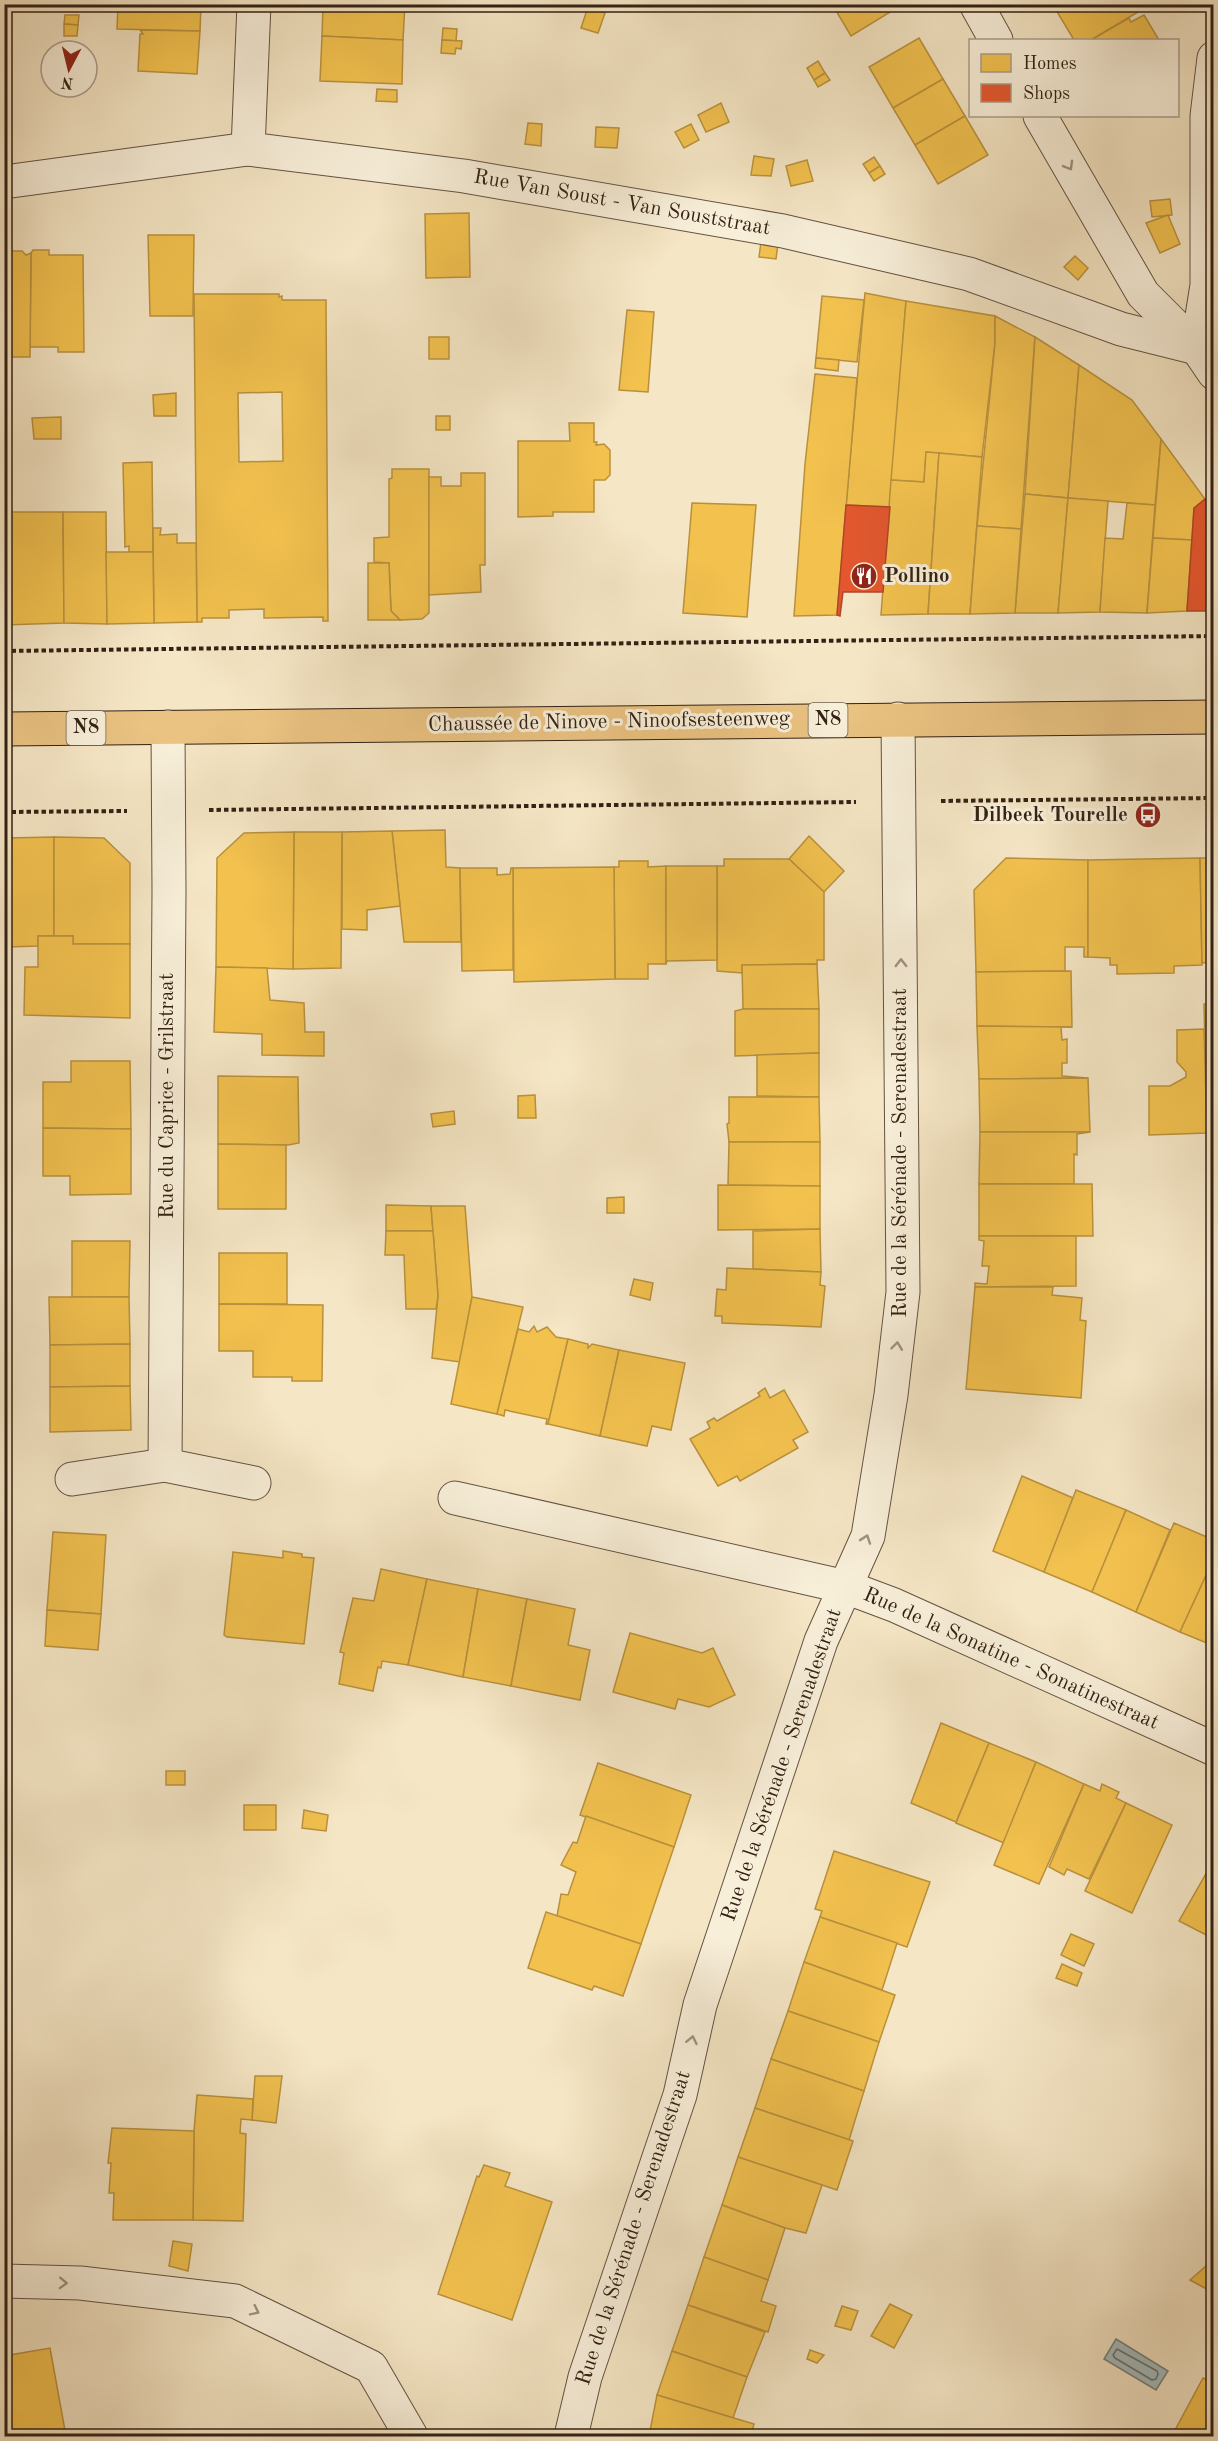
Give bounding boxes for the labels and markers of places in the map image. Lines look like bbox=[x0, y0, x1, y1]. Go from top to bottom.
restaurant icon: Pollino bbox=[849, 561, 879, 591]
place label: Pollino bbox=[884, 566, 950, 587]
bus stop icon: Dilbeek Tourelle bbox=[1133, 800, 1163, 830]
place label: Dilbeek Tourelle bbox=[973, 805, 1128, 826]

